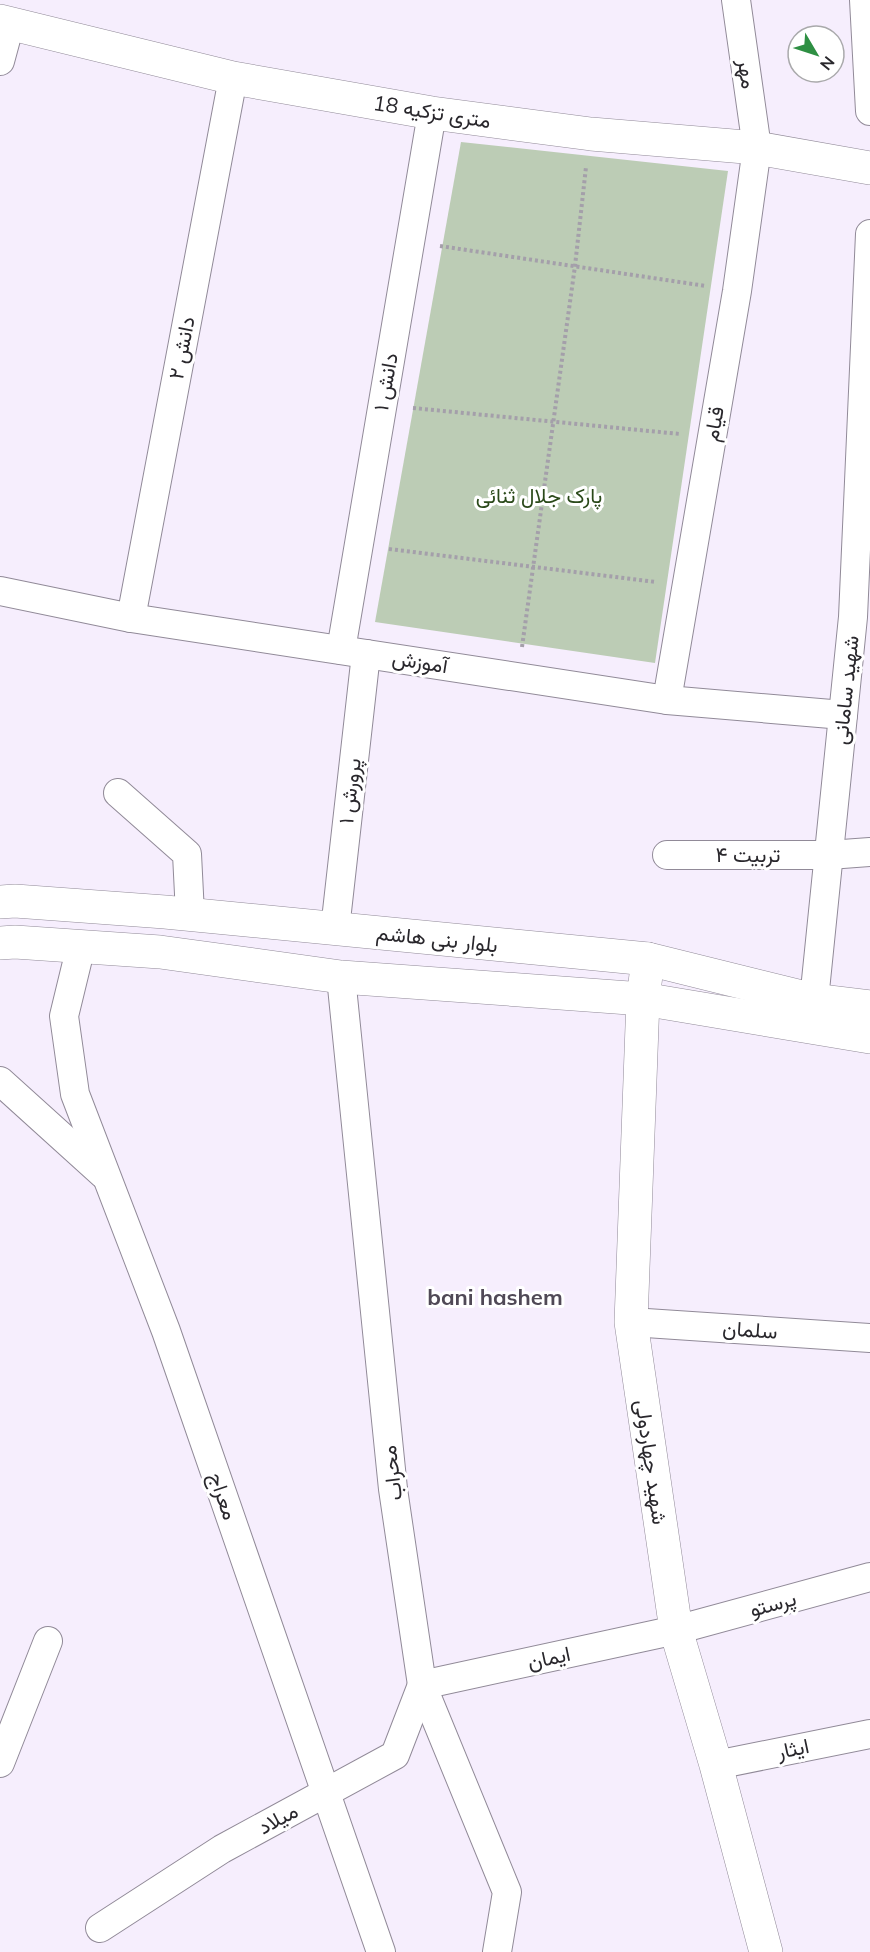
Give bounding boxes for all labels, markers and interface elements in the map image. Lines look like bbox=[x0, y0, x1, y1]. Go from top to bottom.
north arrow bbox=[786, 24, 846, 84]
text: N bbox=[816, 52, 839, 74]
street label: مهر bbox=[732, 56, 763, 91]
street label: 18 متری تزکیه bbox=[371, 89, 493, 134]
street label: دانش ۲ bbox=[162, 314, 200, 381]
street label: دانش ۱ bbox=[367, 351, 403, 413]
street label: قیام bbox=[697, 404, 731, 444]
park label: پارک جلال ثنائی bbox=[476, 482, 602, 510]
street label: شهید سامانی bbox=[826, 634, 865, 746]
street label: آموزش bbox=[390, 644, 452, 680]
street label: پرورش ۱ bbox=[332, 756, 368, 826]
street label: تربیت ۴ bbox=[716, 841, 780, 868]
street label: بلوار بنی هاشم bbox=[375, 919, 499, 959]
district label: bani hashem bbox=[427, 1283, 563, 1311]
street label: سلمان bbox=[722, 1314, 778, 1344]
street label: شهید چهاردولی bbox=[628, 1398, 674, 1526]
street label: محراب bbox=[375, 1444, 408, 1502]
street label: معراج bbox=[202, 1468, 244, 1524]
street label: پرستو bbox=[747, 1584, 799, 1624]
street label: ایمان bbox=[525, 1640, 573, 1674]
street label: ایثار bbox=[773, 1732, 811, 1765]
street label: میلاد bbox=[253, 1797, 302, 1839]

